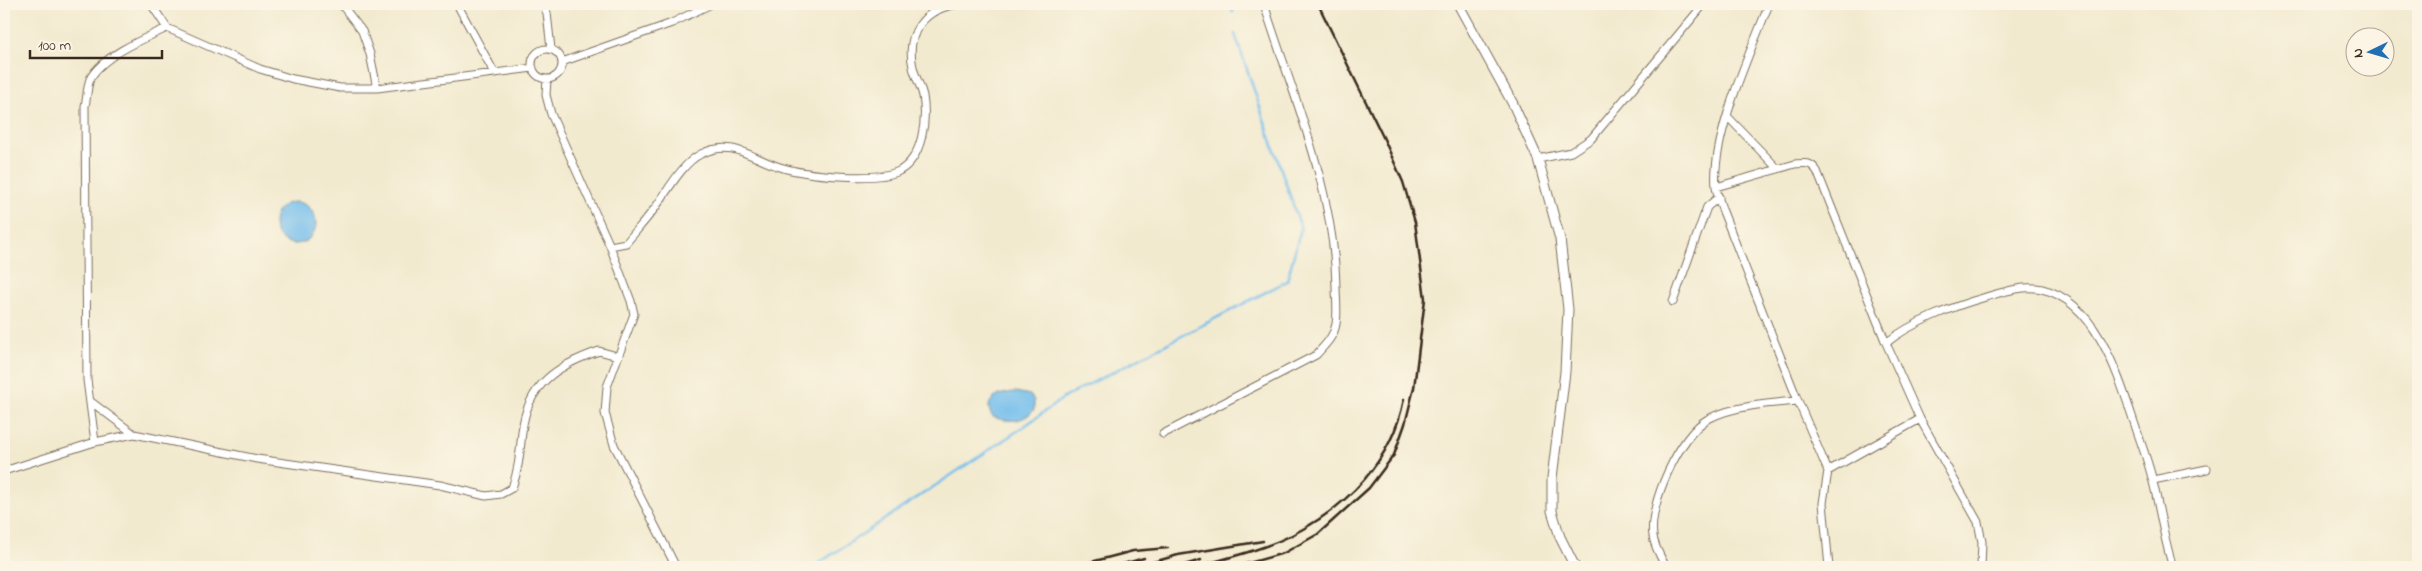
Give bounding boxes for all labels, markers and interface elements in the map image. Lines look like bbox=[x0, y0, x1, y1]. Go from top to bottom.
scale bar bbox=[30, 28, 162, 60]
north arrow bbox=[2344, 28, 2394, 78]
text: 100 m bbox=[38, 35, 71, 57]
text: N bbox=[2348, 47, 2369, 59]

